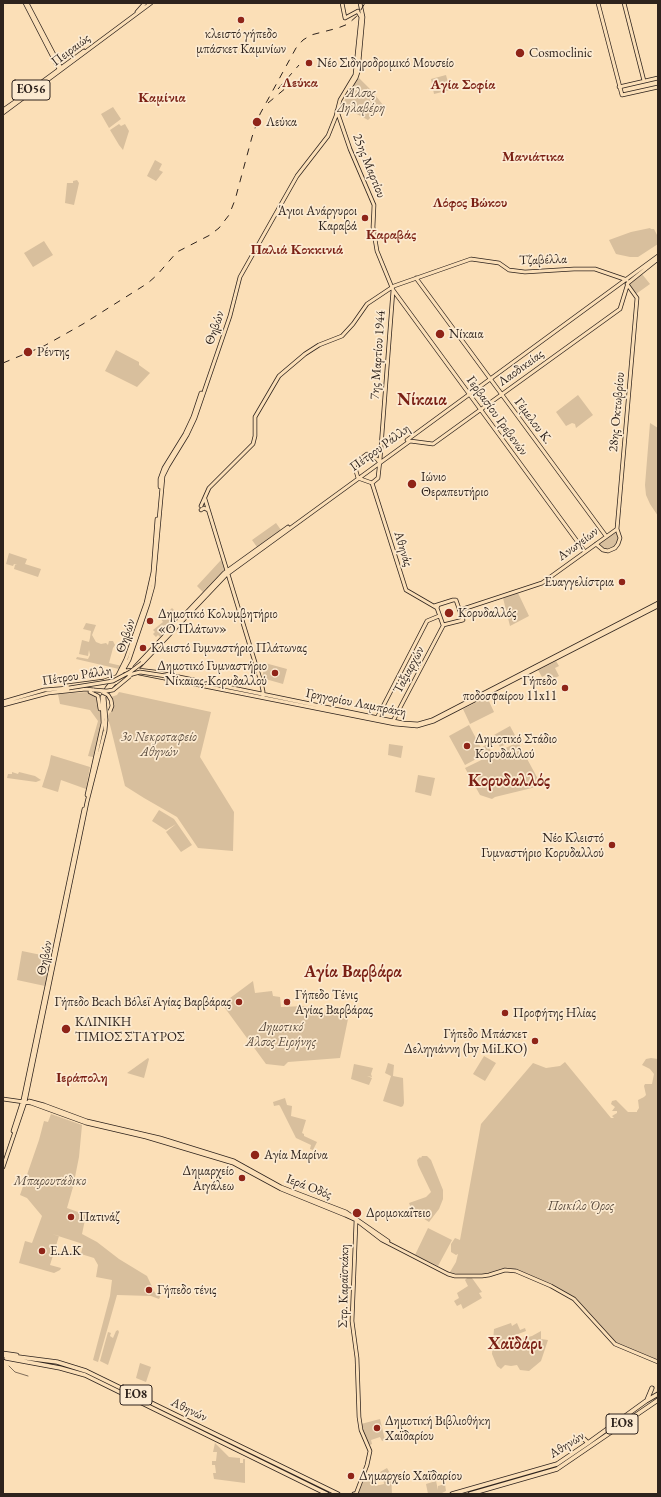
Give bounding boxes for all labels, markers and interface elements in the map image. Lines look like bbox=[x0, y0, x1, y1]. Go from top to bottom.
marker: κλειστό γήπεδο μπάσκετ Καμινίων bbox=[236, 15, 246, 25]
place label: κλειστό γήπεδο μπάσκετ Καμινίων bbox=[196, 26, 286, 57]
street label: Πειραιώς bbox=[49, 30, 93, 70]
place label: Cosmoclinic bbox=[529, 45, 592, 61]
marker: Cosmoclinic bbox=[514, 47, 526, 59]
place label: Νέο Σιδηροδρομικό Μουσείο bbox=[317, 55, 454, 71]
marker: Νέο Σιδηροδρομικό Μουσείο bbox=[304, 58, 314, 68]
district label: Λεύκα bbox=[282, 75, 318, 91]
district label: Αγία Σοφία bbox=[431, 77, 495, 93]
road number: ΕΟ56 bbox=[12, 80, 50, 100]
park label: Άλσος Δηλαβέρη bbox=[337, 85, 385, 116]
district label: Καμίνια bbox=[138, 90, 186, 106]
place label: Λεύκα bbox=[266, 114, 297, 130]
marker: Λεύκα bbox=[251, 116, 263, 128]
street label: 25ης Μαρτίου bbox=[349, 132, 389, 200]
district label: Μανιάτικα bbox=[502, 149, 564, 165]
district label: Λόφος Βώκου bbox=[433, 195, 507, 211]
place label: Άγιοι Ανάργυροι Καραβά bbox=[278, 203, 357, 234]
marker: Άγιοι Ανάργυροι Καραβά bbox=[360, 213, 370, 223]
district label: Καραβάς bbox=[366, 227, 416, 243]
district label: Παλιά Κοκκινιά bbox=[251, 242, 343, 258]
street label: Τζαβέλλα bbox=[519, 251, 567, 269]
street label: Θηβών bbox=[202, 309, 228, 347]
street label: 7ης Μαρτίου 1944 bbox=[367, 310, 389, 400]
place label: Νίκαια bbox=[449, 326, 483, 342]
marker: Νίκαια bbox=[434, 328, 446, 340]
place label: Ρέντης bbox=[37, 344, 70, 360]
marker: Ρέντης bbox=[22, 346, 34, 358]
street label: Λαοδικείας bbox=[495, 346, 547, 390]
street label: 28ης Οκτωβρίου bbox=[606, 371, 628, 453]
street label: Γερβασίου Γρεβενών bbox=[463, 373, 531, 459]
district label: Νίκαια bbox=[397, 390, 447, 410]
street label: Γέμελου Κ. bbox=[511, 395, 555, 447]
street label: Πέτρου Ράλλη bbox=[347, 421, 413, 475]
place label: Ιώνιο Θεραπευτήριο bbox=[421, 469, 489, 500]
marker: Ιώνιο Θεραπευτήριο bbox=[406, 478, 418, 490]
street label: Ανωγείων bbox=[554, 524, 602, 564]
street label: Αθηνάς bbox=[390, 529, 416, 569]
place label: Ευαγγελίστρια bbox=[544, 574, 614, 590]
marker: Ευαγγελίστρια bbox=[617, 577, 627, 587]
place label: Κορυδαλλός bbox=[458, 605, 516, 621]
place label: Δημοτικό Κολυμβητήριο «Ο Πλάτων» bbox=[158, 606, 278, 637]
marker: Κορυδαλλός bbox=[443, 607, 455, 619]
marker: Δημοτικό Κολυμβητήριο «Ο Πλάτων» bbox=[145, 616, 155, 626]
street label: Θηβών bbox=[113, 617, 139, 655]
place label: Κλειστό Γυμναστήριο Πλάτωνας bbox=[151, 640, 307, 656]
marker: Κλειστό Γυμναστήριο Πλάτωνας bbox=[138, 643, 148, 653]
street label: Ταξιαρχών bbox=[390, 644, 428, 696]
place label: Δημοτικό Γυμναστήριο Νίκαιας-Κορυδαλλού bbox=[157, 658, 267, 689]
street label: Πέτρου Ράλλη bbox=[41, 663, 113, 689]
marker: Δημοτικό Γυμναστήριο Νίκαιας-Κορυδαλλού bbox=[270, 668, 280, 678]
place label: Γήπεδο ποδοσφαίρου 11x11 bbox=[463, 673, 557, 704]
marker: Γήπεδο ποδοσφαίρου 11x11 bbox=[560, 683, 570, 693]
street label: Γρηγορίου Λαμπράκη bbox=[304, 686, 408, 720]
park label: 3ο Νεκροταφείο Αθηνών bbox=[121, 729, 197, 760]
place label: Δημοτικό Στάδιο Κορυδαλλού bbox=[475, 731, 557, 762]
marker: Δημοτικό Στάδιο Κορυδαλλού bbox=[462, 741, 472, 751]
district label: Κορυδαλλός bbox=[468, 771, 550, 791]
place label: Νέο Κλειστό Γυμναστήριο Κορυδαλλού bbox=[481, 830, 604, 861]
marker: Νέο Κλειστό Γυμναστήριο Κορυδαλλού bbox=[607, 840, 617, 850]
street label: Θηβών bbox=[34, 939, 56, 977]
district label: Αγία Βαρβάρα bbox=[304, 962, 402, 982]
place label: Γήπεδο Τένις Αγίας Βαρβάρας bbox=[295, 987, 373, 1018]
place label: Γήπεδο Beach Βόλεϊ Αγίας Βαρβάρας bbox=[54, 994, 231, 1010]
marker: Γήπεδο Beach Βόλεϊ Αγίας Βαρβάρας bbox=[234, 997, 244, 1007]
marker: Γήπεδο Τένις Αγίας Βαρβάρας bbox=[282, 997, 292, 1007]
place label: Προφήτης Ηλίας bbox=[513, 1005, 596, 1021]
marker: Προφήτης Ηλίας bbox=[500, 1008, 510, 1018]
place label: ΚΛΙΝΙΚΗ ΤΙΜΙΟΣ ΣΤΑΥΡΟΣ bbox=[75, 1014, 185, 1045]
park label: Δημοτικό Άλσος Ειρήνης bbox=[246, 1019, 316, 1050]
marker: ΚΛΙΝΙΚΗ ΤΙΜΙΟΣ ΣΤΑΥΡΟΣ bbox=[60, 1023, 72, 1035]
place label: Γήπεδο Μπάσκετ Δεληγιάννη (by MiLKO) bbox=[404, 1026, 527, 1057]
marker: Γήπεδο Μπάσκετ Δεληγιάννη (by MiLKO) bbox=[530, 1036, 540, 1046]
district label: Ιεράπολη bbox=[56, 1070, 108, 1086]
place label: Αγία Μαρίνα bbox=[264, 1147, 328, 1163]
marker: Αγία Μαρίνα bbox=[249, 1149, 261, 1161]
place label: Δημαρχείο Αιγάλεω bbox=[183, 1163, 234, 1194]
street label: Ιερά Οδός bbox=[284, 1171, 334, 1203]
park label: Μπαρουτάδικο bbox=[14, 1173, 86, 1189]
marker: Δημαρχείο Αιγάλεω bbox=[237, 1173, 247, 1183]
park label: Ποικίλο Όρος bbox=[548, 1198, 614, 1214]
place label: Δρομοκαΐτειο bbox=[366, 1205, 431, 1221]
marker: Δρομοκαΐτειο bbox=[351, 1207, 363, 1219]
place label: Πατινάζ bbox=[79, 1209, 119, 1225]
marker: Πατινάζ bbox=[66, 1212, 76, 1222]
place label: E.A.K bbox=[50, 1243, 81, 1259]
street label: Στρ. Καραϊσκάκη bbox=[335, 1244, 353, 1328]
marker: E.A.K bbox=[37, 1246, 47, 1256]
place label: Γήπεδο τένις bbox=[157, 1282, 217, 1298]
marker: Γήπεδο τένις bbox=[144, 1285, 154, 1295]
district label: Χαϊδάρι bbox=[488, 1334, 542, 1354]
road number: ΕΟ8 bbox=[120, 1385, 152, 1405]
street label: Αθηνών bbox=[168, 1395, 210, 1425]
place label: Δημοτική Βιβλιοθήκη Χαϊδαρίου bbox=[385, 1413, 490, 1444]
road number: ΕΟ8 bbox=[606, 1414, 638, 1434]
marker: Δημοτική Βιβλιοθήκη Χαϊδαρίου bbox=[372, 1423, 382, 1433]
street label: Αθηνών bbox=[547, 1428, 587, 1462]
place label: Δημαρχείο Χαϊδαρίου bbox=[359, 1468, 462, 1484]
marker: Δημαρχείο Χαϊδαρίου bbox=[346, 1471, 356, 1481]

